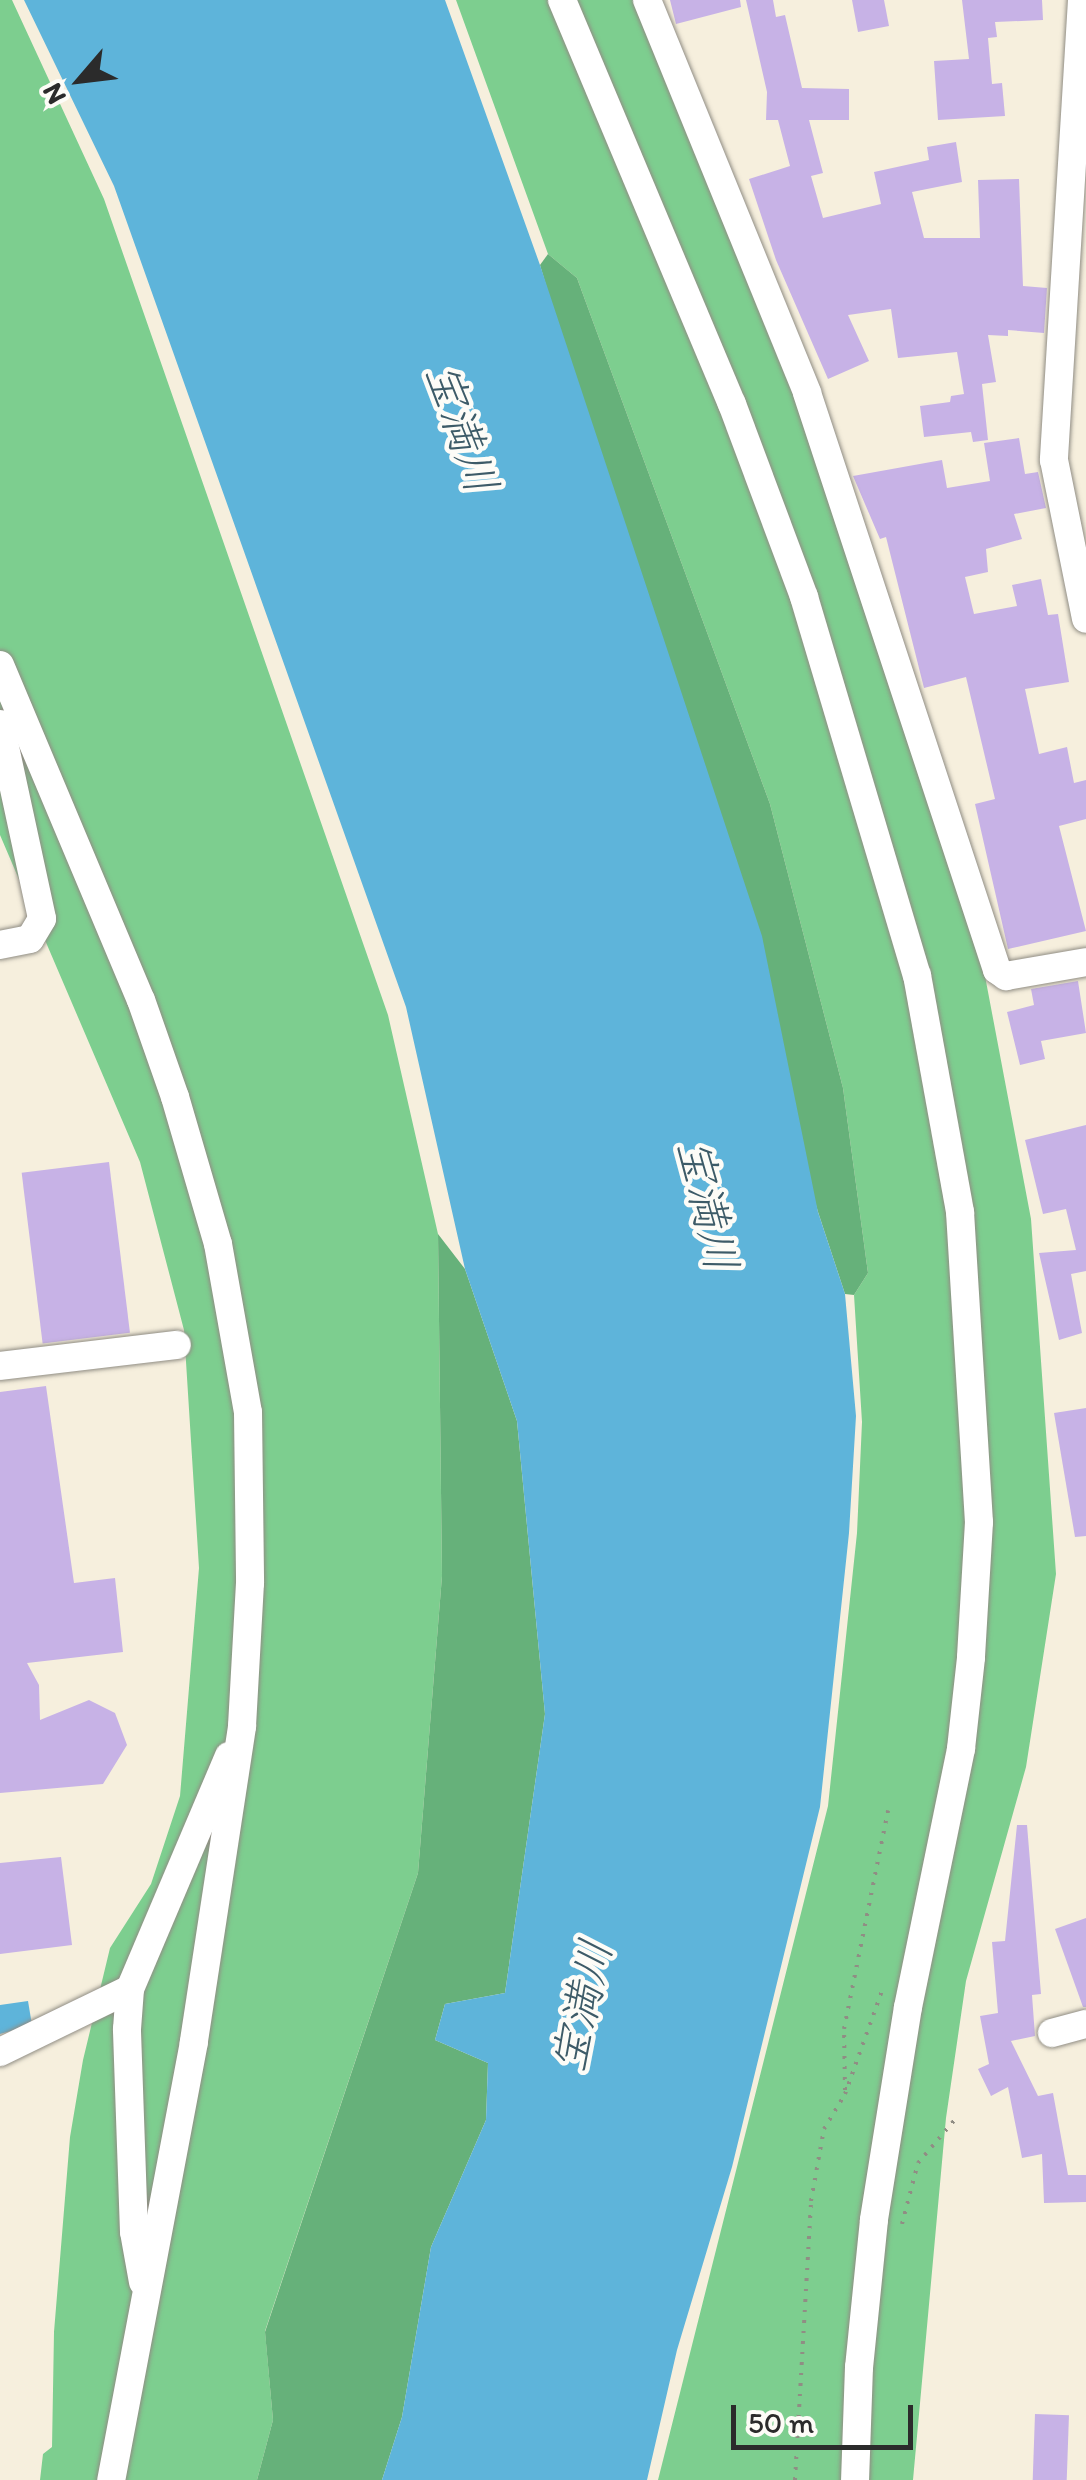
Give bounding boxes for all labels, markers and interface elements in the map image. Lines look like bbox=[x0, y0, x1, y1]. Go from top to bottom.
north arrow bbox=[30, 30, 130, 130]
text: N bbox=[34, 78, 73, 110]
water label: 宝満川 bbox=[414, 355, 510, 501]
water label: 宝満川 bbox=[667, 1133, 749, 1277]
water label: 宝満川 bbox=[541, 1934, 623, 2078]
scale bar bbox=[736, 2385, 918, 2447]
text: 50 m bbox=[748, 2404, 814, 2441]

